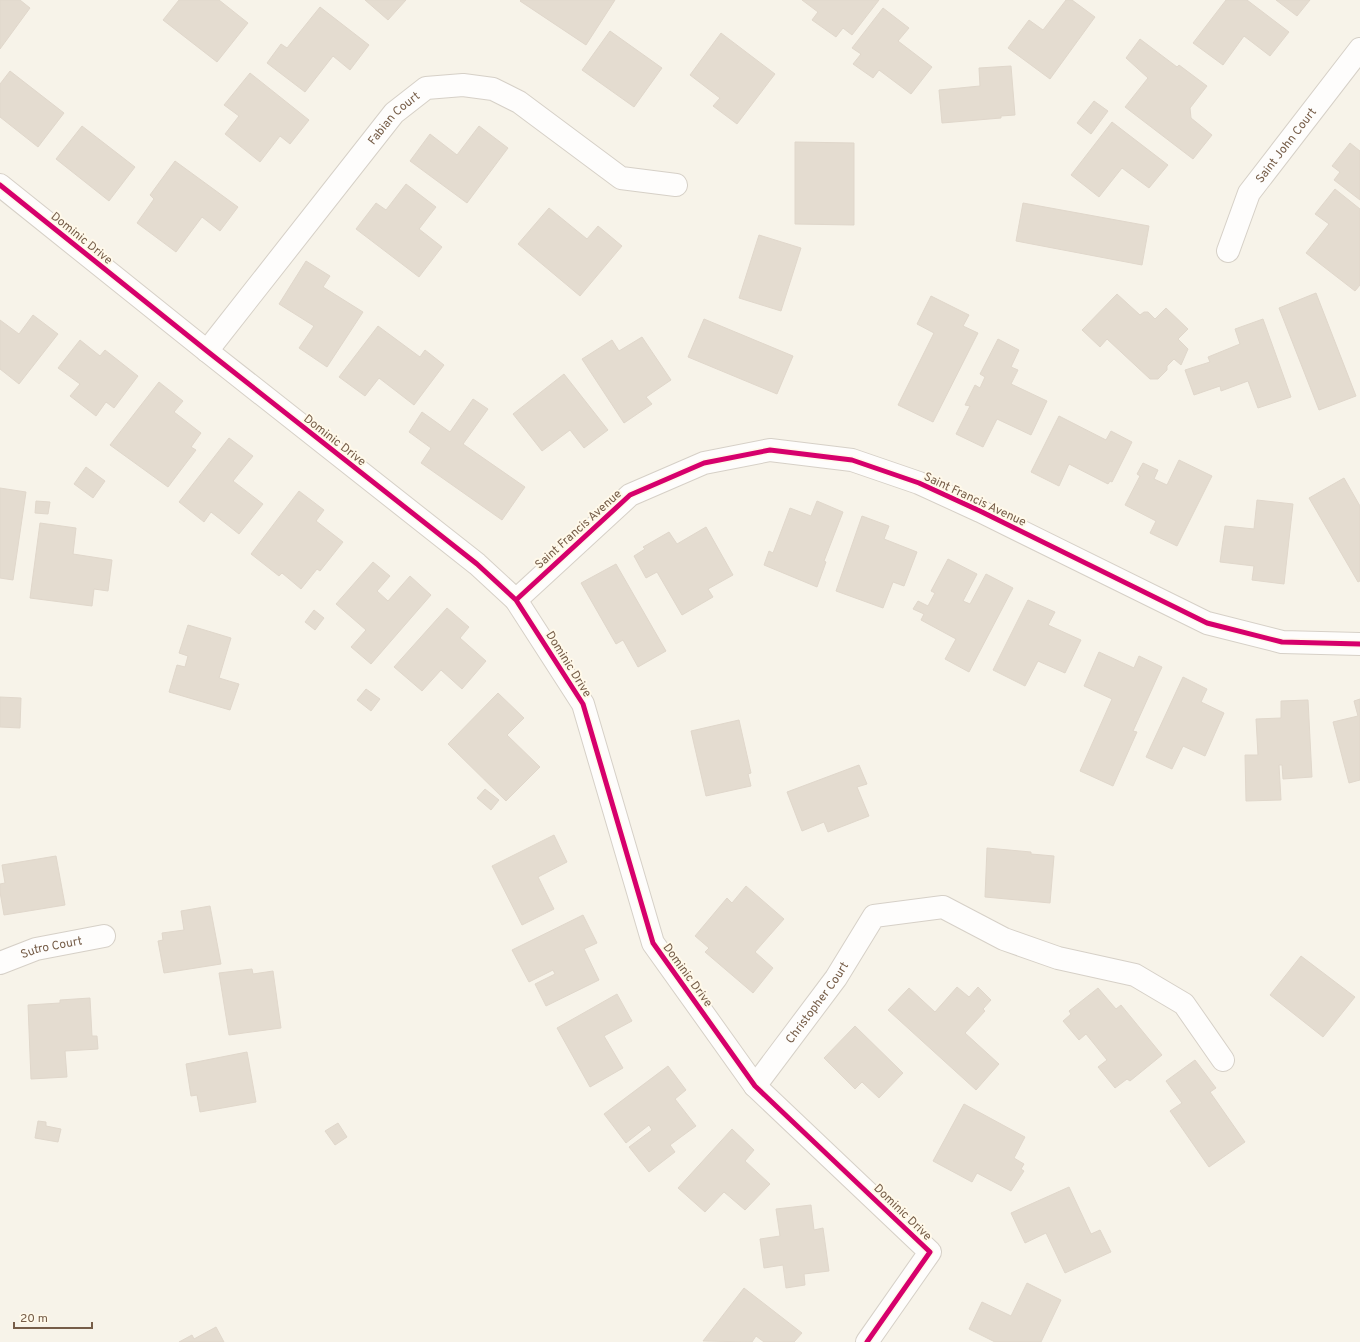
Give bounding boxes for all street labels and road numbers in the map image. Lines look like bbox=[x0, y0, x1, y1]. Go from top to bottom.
street label: Fabian Court bbox=[365, 89, 424, 148]
street label: Saint John Court bbox=[1252, 105, 1321, 187]
street label: Dominic Drive bbox=[47, 209, 116, 269]
street label: Dominic Drive bbox=[300, 411, 369, 470]
street label: Saint Francis Avenue bbox=[921, 469, 1028, 531]
street label: Saint Francis Avenue bbox=[532, 487, 625, 573]
street label: Dominic Drive bbox=[542, 629, 595, 701]
street label: Sutro Court bbox=[19, 933, 84, 963]
street label: Dominic Drive bbox=[659, 941, 716, 1011]
street label: Christopher Court bbox=[783, 959, 853, 1047]
street label: Dominic Drive bbox=[870, 1181, 935, 1245]

